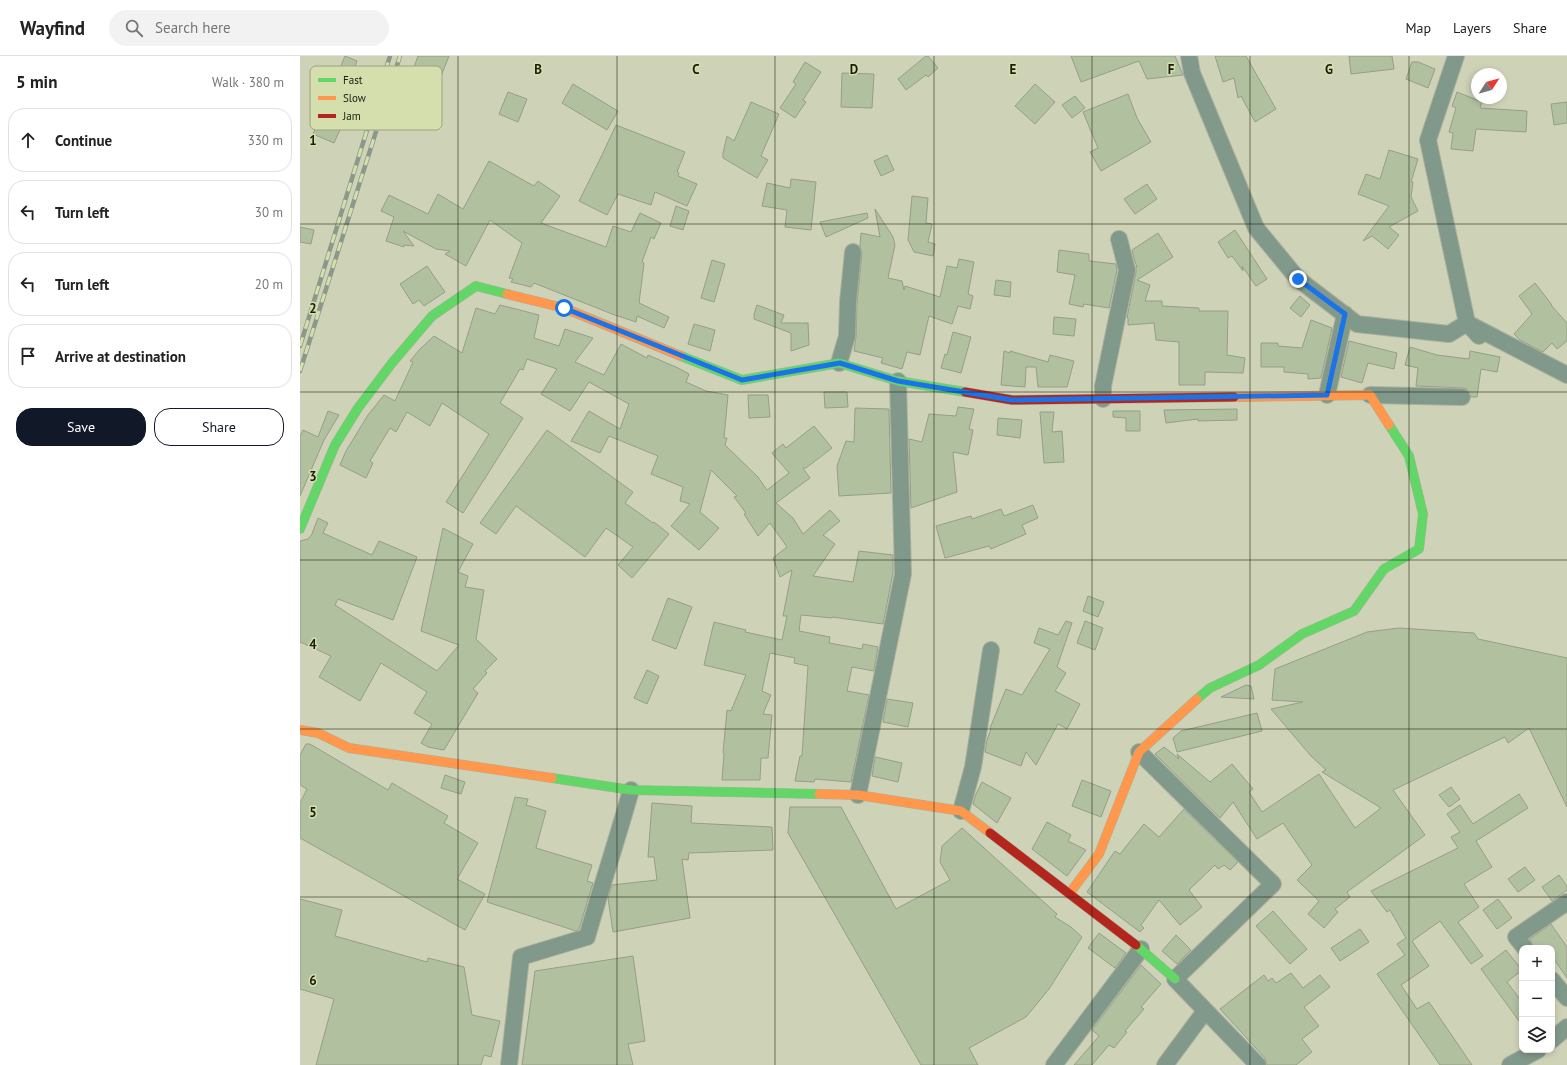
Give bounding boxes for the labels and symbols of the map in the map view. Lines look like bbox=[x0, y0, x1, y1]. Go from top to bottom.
text: B bbox=[534, 61, 542, 78]
text: C bbox=[692, 61, 700, 78]
text: D bbox=[850, 61, 858, 78]
text: E bbox=[1010, 61, 1017, 78]
text: F bbox=[1168, 61, 1175, 78]
text: G bbox=[1325, 61, 1333, 78]
legend bbox=[310, 66, 442, 130]
north arrow bbox=[1471, 68, 1507, 104]
text: Fast bbox=[343, 73, 363, 87]
text: Slow bbox=[343, 91, 366, 105]
text: Jam bbox=[342, 109, 361, 123]
text: 1 bbox=[309, 132, 317, 149]
route end bbox=[1289, 270, 1307, 288]
route start bbox=[555, 299, 573, 317]
text: 2 bbox=[309, 300, 317, 317]
text: 3 bbox=[309, 468, 317, 485]
text: 4 bbox=[309, 636, 317, 653]
text: 5 bbox=[309, 804, 317, 821]
text: 6 bbox=[309, 972, 317, 989]

